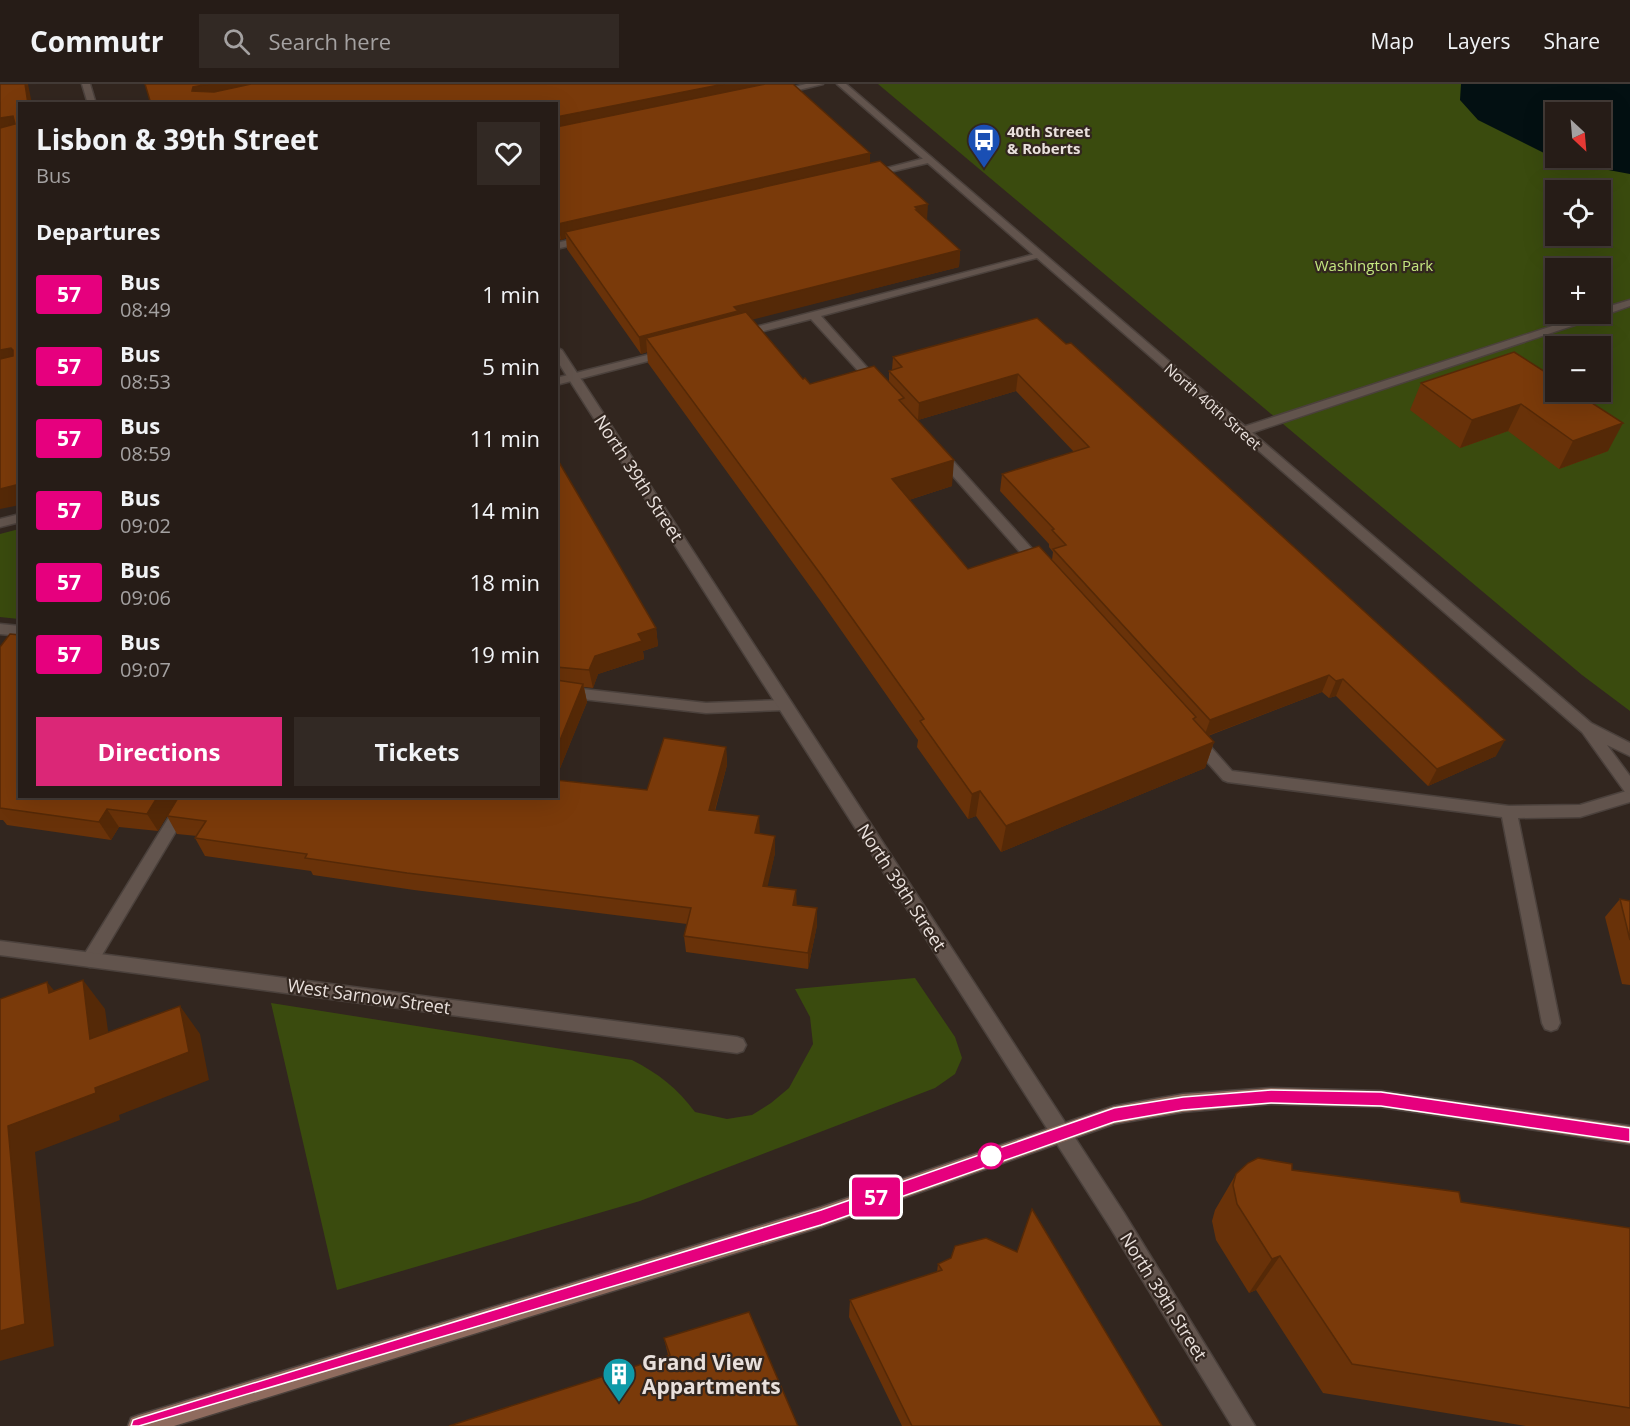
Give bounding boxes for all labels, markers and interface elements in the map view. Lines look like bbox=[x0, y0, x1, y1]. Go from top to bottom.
search box bbox=[199, 14, 619, 68]
text: Commutr bbox=[30, 22, 163, 60]
icon: search bbox=[220, 25, 253, 58]
text: Search here bbox=[268, 26, 391, 56]
text: Map bbox=[1371, 27, 1414, 55]
text: Layers bbox=[1447, 27, 1511, 55]
text: Share bbox=[1544, 27, 1600, 55]
north arrow bbox=[1545, 102, 1611, 168]
map controls bbox=[1545, 102, 1611, 402]
text: Lisbon & 39th Street bbox=[36, 120, 319, 158]
place label: 40th Street & Roberts bbox=[1007, 121, 1091, 158]
button: heart bbox=[477, 122, 540, 185]
bus stop icon: 40th Street & Roberts bbox=[966, 122, 1002, 169]
text: Bus bbox=[36, 162, 71, 189]
button: locate bbox=[1545, 180, 1611, 246]
text: Departures bbox=[36, 216, 160, 246]
park label: Washington Park bbox=[1315, 255, 1433, 275]
button: + bbox=[1545, 258, 1611, 324]
text: Bus bbox=[120, 266, 160, 296]
text: 1 min bbox=[482, 279, 540, 309]
text: 57 bbox=[57, 280, 81, 308]
text: 08:49 bbox=[120, 296, 171, 323]
button: − bbox=[1545, 336, 1611, 402]
text: Bus bbox=[120, 338, 160, 368]
text: 5 min bbox=[482, 351, 540, 381]
text: 57 bbox=[57, 352, 81, 380]
street label: North 40th Street bbox=[1160, 358, 1266, 454]
text: 08:53 bbox=[120, 368, 171, 395]
text: Bus bbox=[120, 410, 160, 440]
street label: North 39th Street bbox=[589, 410, 689, 546]
text: 11 min bbox=[470, 423, 540, 453]
text: 57 bbox=[57, 424, 81, 452]
text: 08:59 bbox=[120, 440, 171, 467]
text: Bus bbox=[120, 482, 160, 512]
text: 14 min bbox=[470, 495, 540, 525]
text: 57 bbox=[57, 496, 81, 524]
text: 09:02 bbox=[120, 512, 171, 539]
text: Bus bbox=[120, 554, 160, 584]
text: 18 min bbox=[470, 567, 540, 597]
text: 57 bbox=[57, 568, 81, 596]
text: 09:06 bbox=[120, 584, 171, 611]
text: Bus bbox=[120, 626, 160, 656]
text: 19 min bbox=[470, 639, 540, 669]
text: 57 bbox=[57, 640, 81, 668]
text: 09:07 bbox=[120, 656, 171, 683]
button: Directions bbox=[36, 717, 282, 786]
button: Tickets bbox=[294, 717, 540, 786]
street label: North 39th Street bbox=[852, 819, 952, 955]
street label: West Sarnow Street bbox=[286, 973, 452, 1019]
unlabelled marker bbox=[978, 1143, 1004, 1169]
line badge: 57 bbox=[849, 1178, 903, 1216]
text: 57 bbox=[864, 1183, 888, 1211]
street label: North 39th Street bbox=[1115, 1227, 1213, 1365]
place label: Grand View Appartments bbox=[642, 1348, 781, 1400]
building icon: Grand View Appartments bbox=[601, 1356, 637, 1403]

